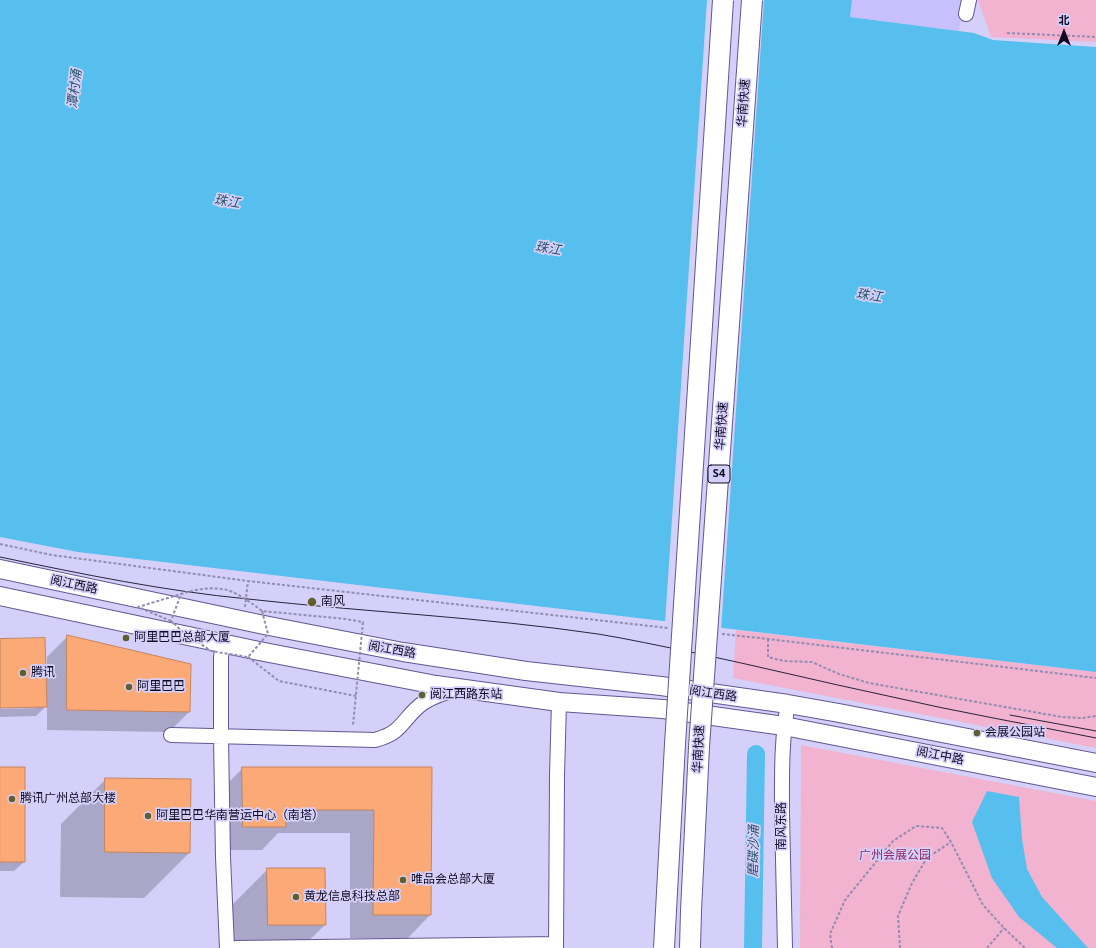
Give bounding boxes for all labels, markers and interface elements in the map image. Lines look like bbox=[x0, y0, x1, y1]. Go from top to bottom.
north arrow bbox=[1044, 12, 1084, 52]
text: 北 bbox=[1059, 12, 1070, 27]
water label: 潭村涌 bbox=[65, 69, 85, 109]
street label: 华南快速 bbox=[735, 79, 753, 127]
water label: 珠江 bbox=[213, 192, 241, 212]
water label: 珠江 bbox=[534, 239, 562, 259]
water label: 珠江 bbox=[855, 286, 883, 306]
street label: 华南快速 bbox=[713, 402, 731, 450]
road number: S4 bbox=[708, 465, 730, 483]
street label: 阅江西路 bbox=[49, 573, 99, 597]
place label: 南风 bbox=[321, 595, 345, 609]
marker: 南风 bbox=[306, 596, 318, 608]
place label: 阿里巴巴总部大厦 bbox=[134, 631, 230, 645]
marker: 阿里巴巴总部大厦 bbox=[121, 633, 131, 643]
street label: 阅江西路 bbox=[367, 639, 417, 661]
place label: 腾讯 bbox=[31, 666, 55, 680]
marker: 腾讯 bbox=[18, 668, 28, 678]
place label: 阿里巴巴 bbox=[137, 680, 185, 694]
marker: 阿里巴巴 bbox=[124, 682, 134, 692]
street label: 阅江西路 bbox=[688, 684, 738, 704]
place label: 阅江西路东站 bbox=[430, 688, 502, 702]
marker: 阅江西路东站 bbox=[417, 690, 427, 700]
street label: 华南快速 bbox=[691, 725, 707, 773]
place label: 会展公园站 bbox=[985, 726, 1045, 740]
marker: 会展公园站 bbox=[972, 728, 982, 738]
street label: 阅江中路 bbox=[915, 744, 965, 768]
place label: 腾讯广州总部大楼 bbox=[20, 792, 116, 806]
marker: 腾讯广州总部大楼 bbox=[7, 794, 17, 804]
street label: 南风东路 bbox=[775, 802, 789, 850]
place label: 阿里巴巴华南营运中心（南塔） bbox=[156, 809, 324, 823]
marker: 阿里巴巴华南营运中心（南塔） bbox=[143, 811, 153, 821]
water label: 磨碟沙涌 bbox=[746, 825, 762, 877]
park label: 广州会展公园 bbox=[859, 849, 931, 863]
place label: 唯品会总部大厦 bbox=[411, 873, 495, 887]
marker: 唯品会总部大厦 bbox=[398, 875, 408, 885]
place label: 黄龙信息科技总部 bbox=[304, 890, 400, 904]
marker: 黄龙信息科技总部 bbox=[291, 892, 301, 902]

